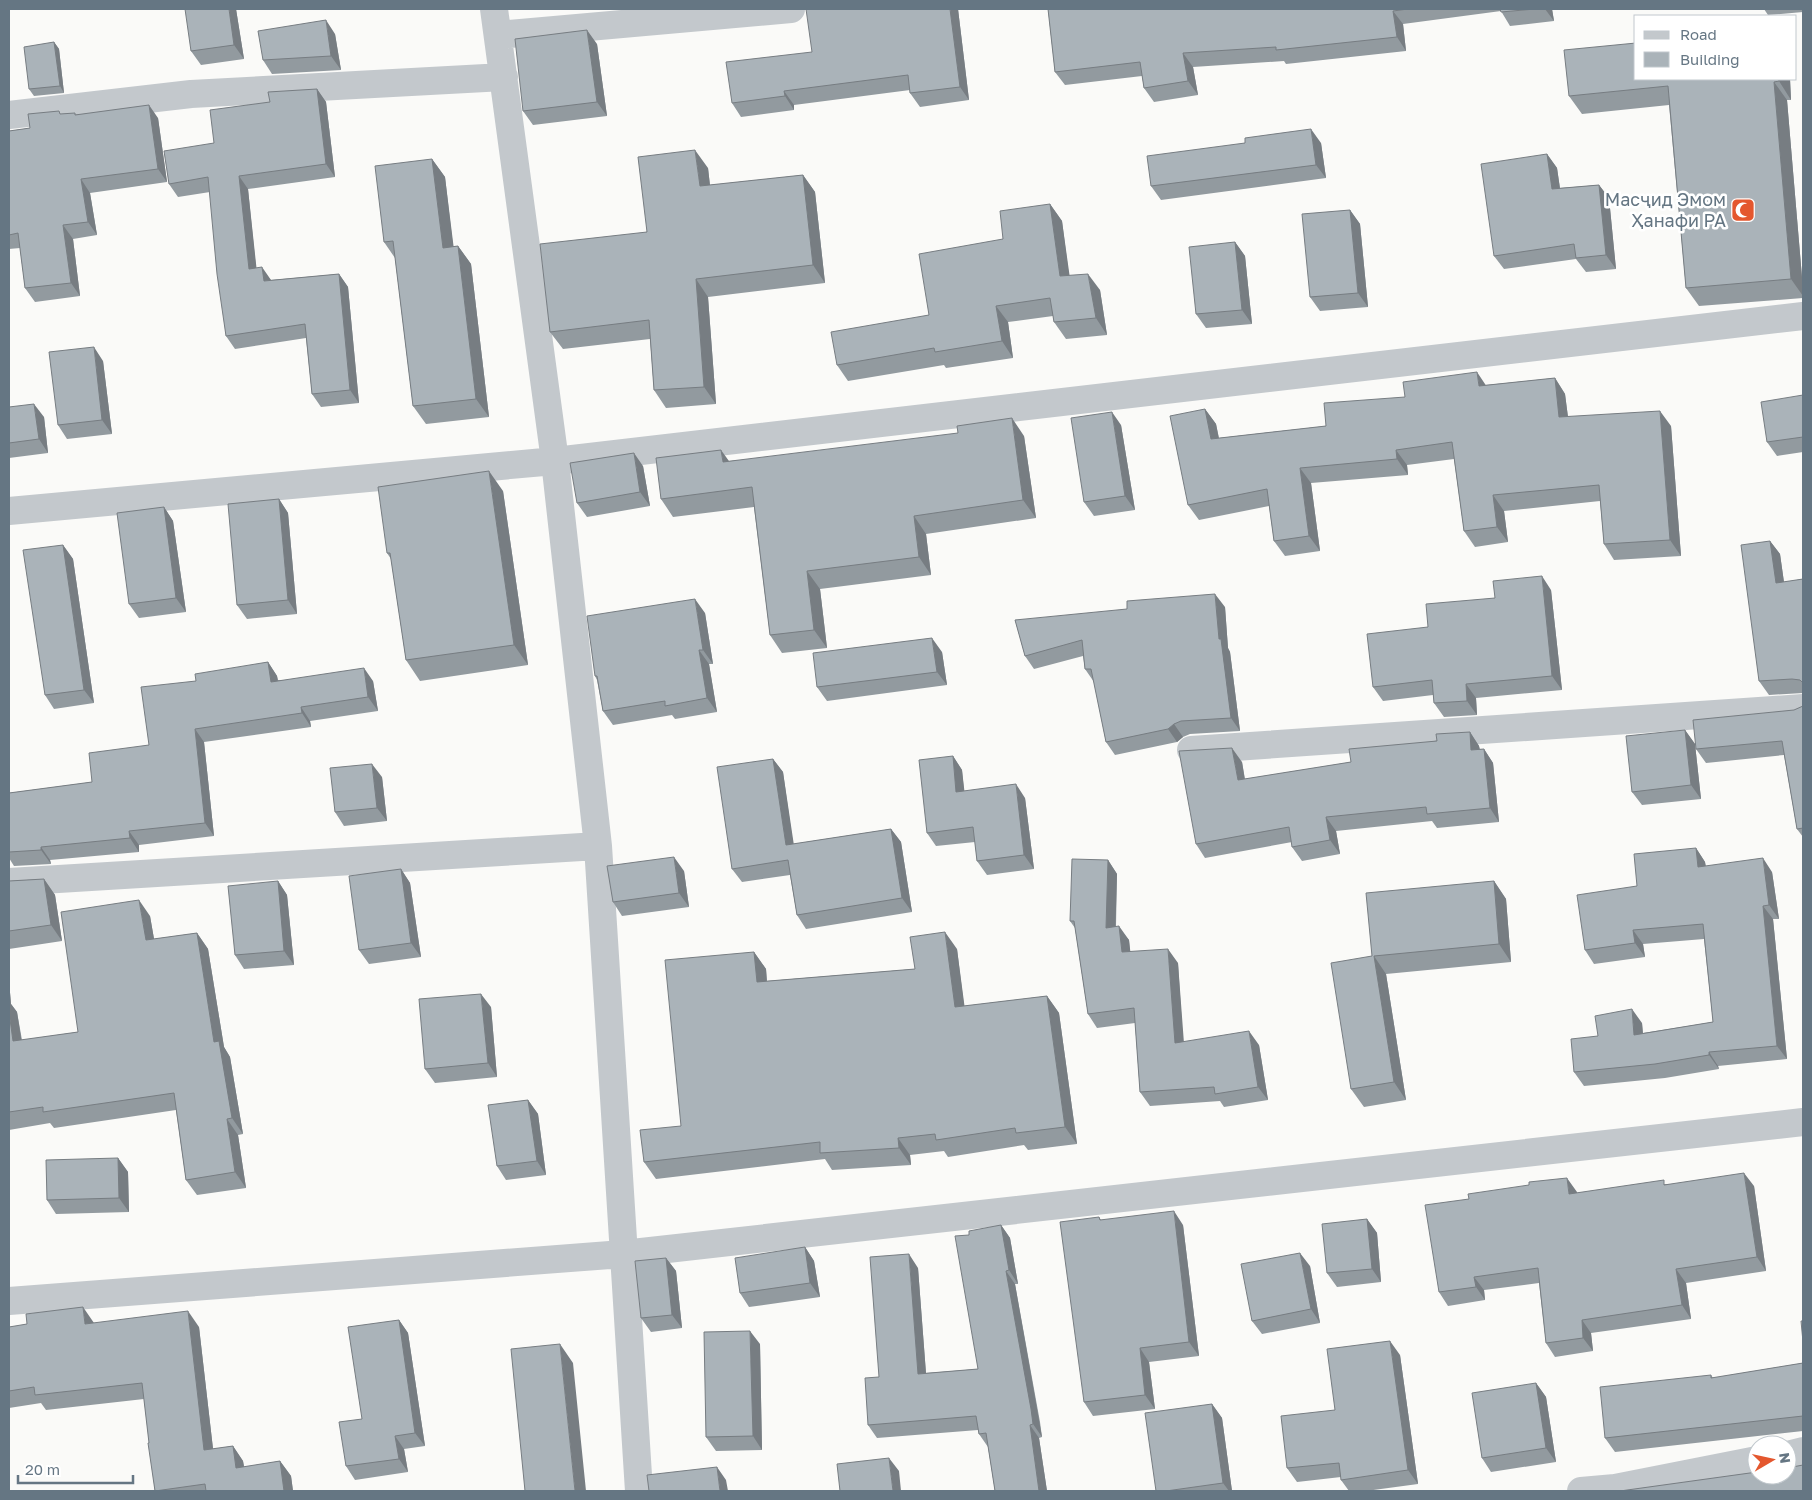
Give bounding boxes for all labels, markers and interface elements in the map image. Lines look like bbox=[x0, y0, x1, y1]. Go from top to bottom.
legend bbox=[1634, 15, 1797, 80]
text: Road bbox=[1680, 25, 1717, 43]
text: Building bbox=[1680, 50, 1740, 68]
place label: Масҷид Эмом Ҳанафи РА bbox=[1605, 188, 1726, 231]
mosque icon: Масҷид Эмом Ҳанафи РА bbox=[1730, 197, 1756, 223]
north arrow bbox=[1747, 1435, 1797, 1485]
text: N bbox=[1776, 1451, 1795, 1464]
scale bar bbox=[18, 1452, 132, 1484]
text: 20 m bbox=[25, 1460, 60, 1478]

